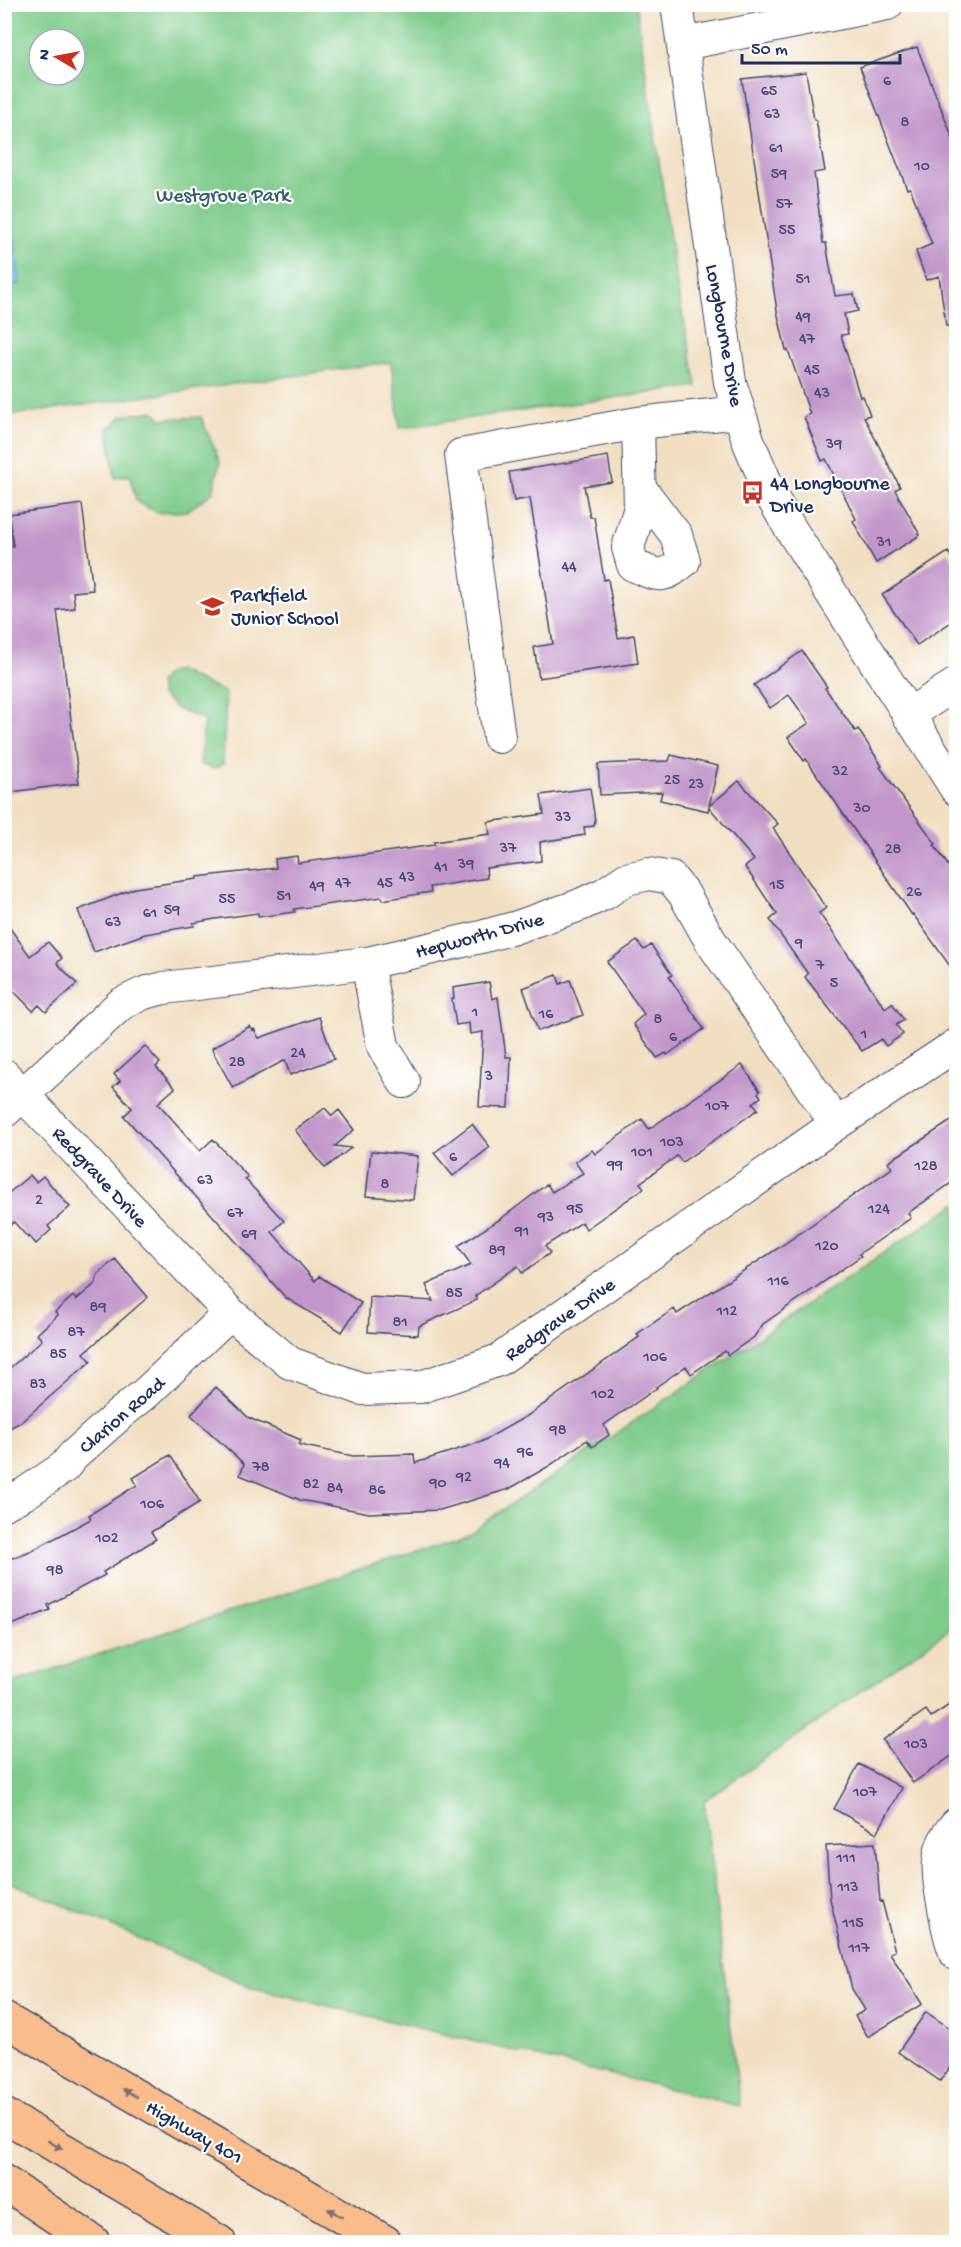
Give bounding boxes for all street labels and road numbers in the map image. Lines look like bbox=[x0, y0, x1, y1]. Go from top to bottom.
street label: Longbourne Drive bbox=[699, 263, 747, 409]
street label: Hepworth Drive bbox=[413, 909, 547, 966]
street label: Redgrave Drive bbox=[46, 1123, 151, 1234]
street label: Redgrave Drive bbox=[501, 1274, 621, 1367]
street label: Clarion Road bbox=[76, 1372, 173, 1460]
street label: Highway 401 bbox=[141, 2097, 246, 2171]

